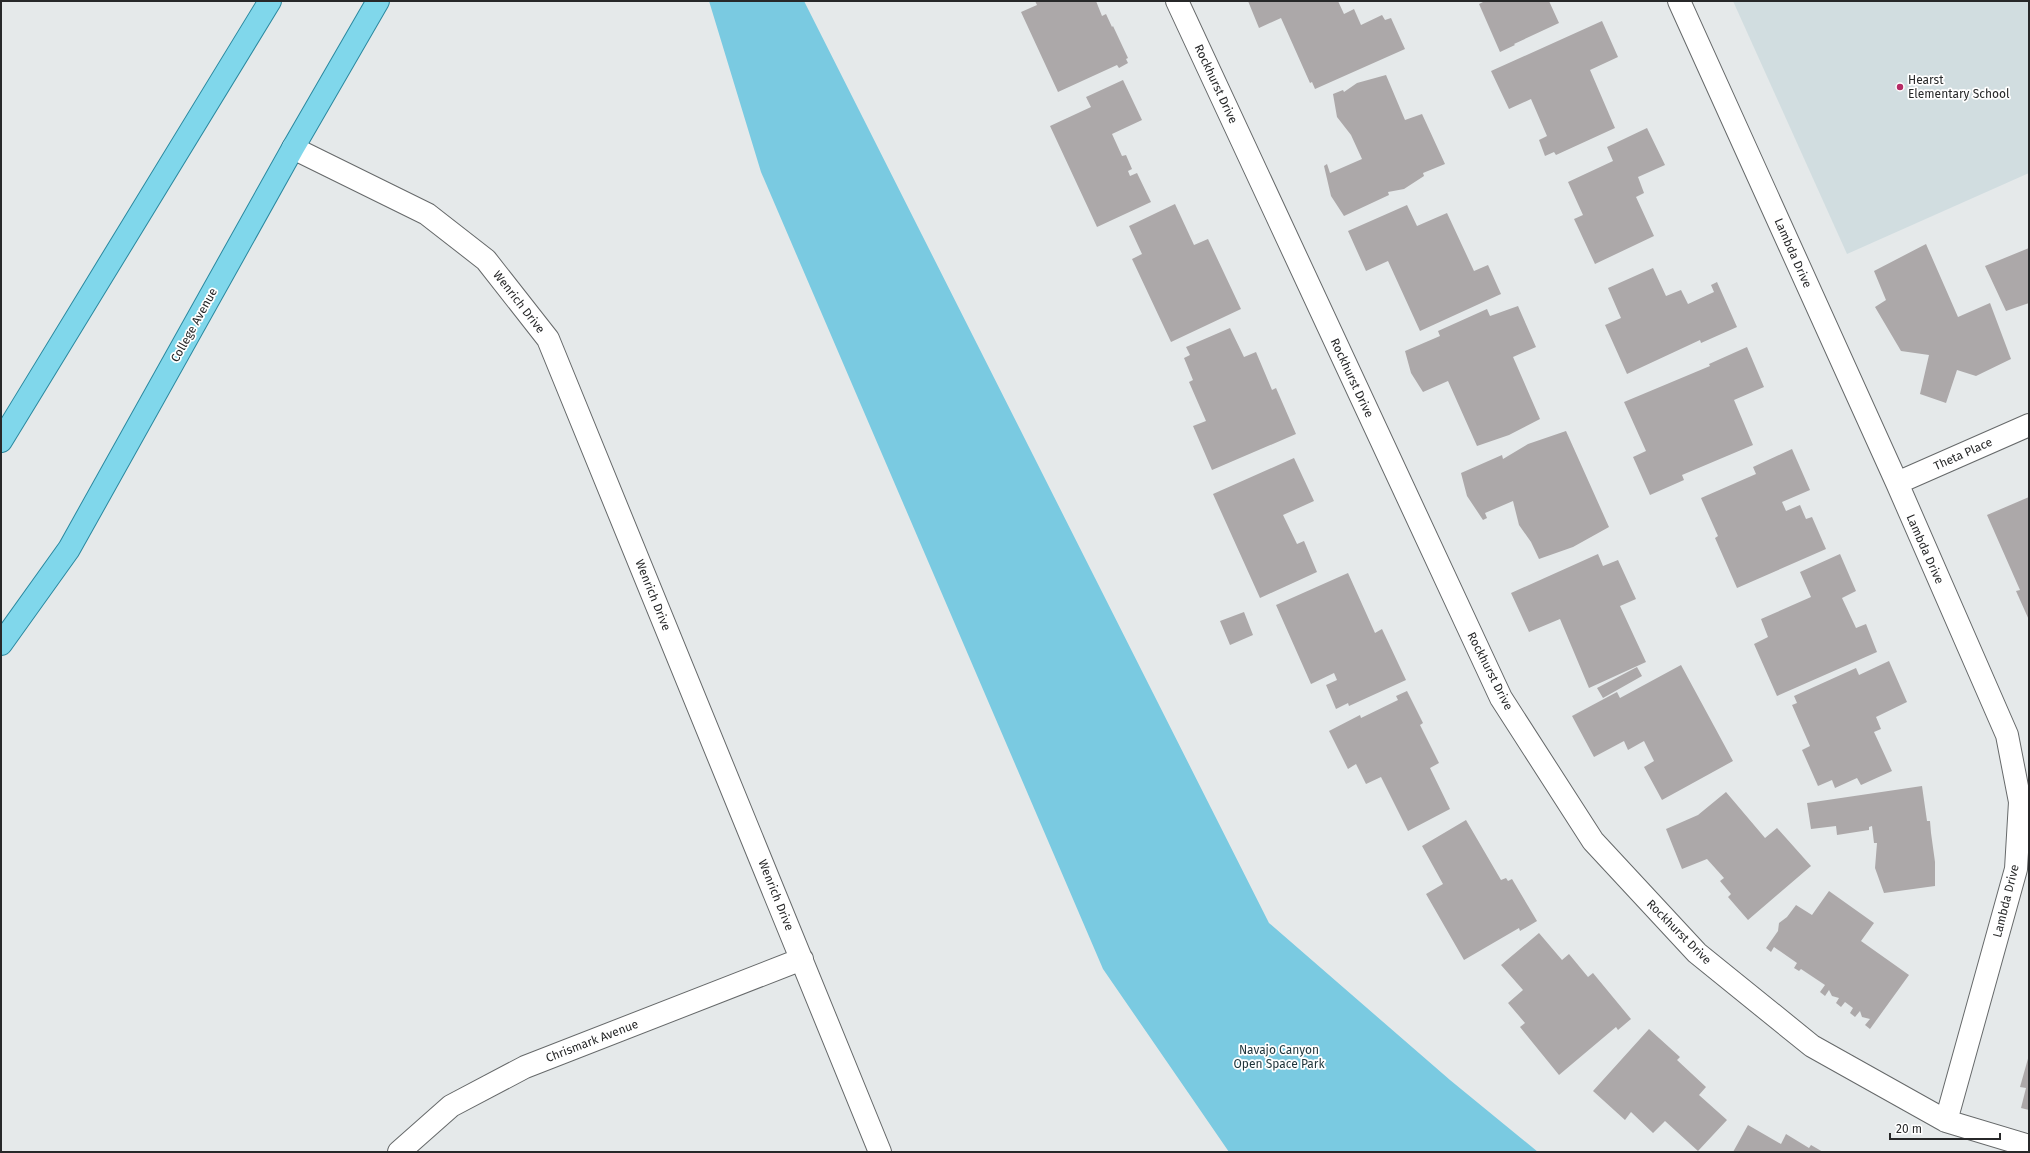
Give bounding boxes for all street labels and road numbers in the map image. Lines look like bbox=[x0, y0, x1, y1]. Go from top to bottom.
street label: Rockhurst Drive bbox=[1192, 42, 1240, 126]
street label: Lambda Drive bbox=[1771, 216, 1815, 290]
street label: Wenrich Drive bbox=[490, 268, 548, 336]
street label: College Avenue bbox=[168, 285, 220, 365]
street label: Rockhurst Drive bbox=[1328, 336, 1376, 420]
street label: Theta Place bbox=[1932, 435, 1994, 473]
street label: Lambda Drive bbox=[1903, 512, 1947, 586]
street label: Wenrich Drive bbox=[632, 557, 674, 633]
street label: Rockhurst Drive bbox=[1464, 630, 1516, 712]
street label: Wenrich Drive bbox=[755, 857, 797, 933]
street label: Lambda Drive bbox=[1990, 863, 2022, 939]
street label: Rockhurst Drive bbox=[1644, 897, 1714, 967]
street label: Chrismark Avenue bbox=[544, 1017, 640, 1065]

